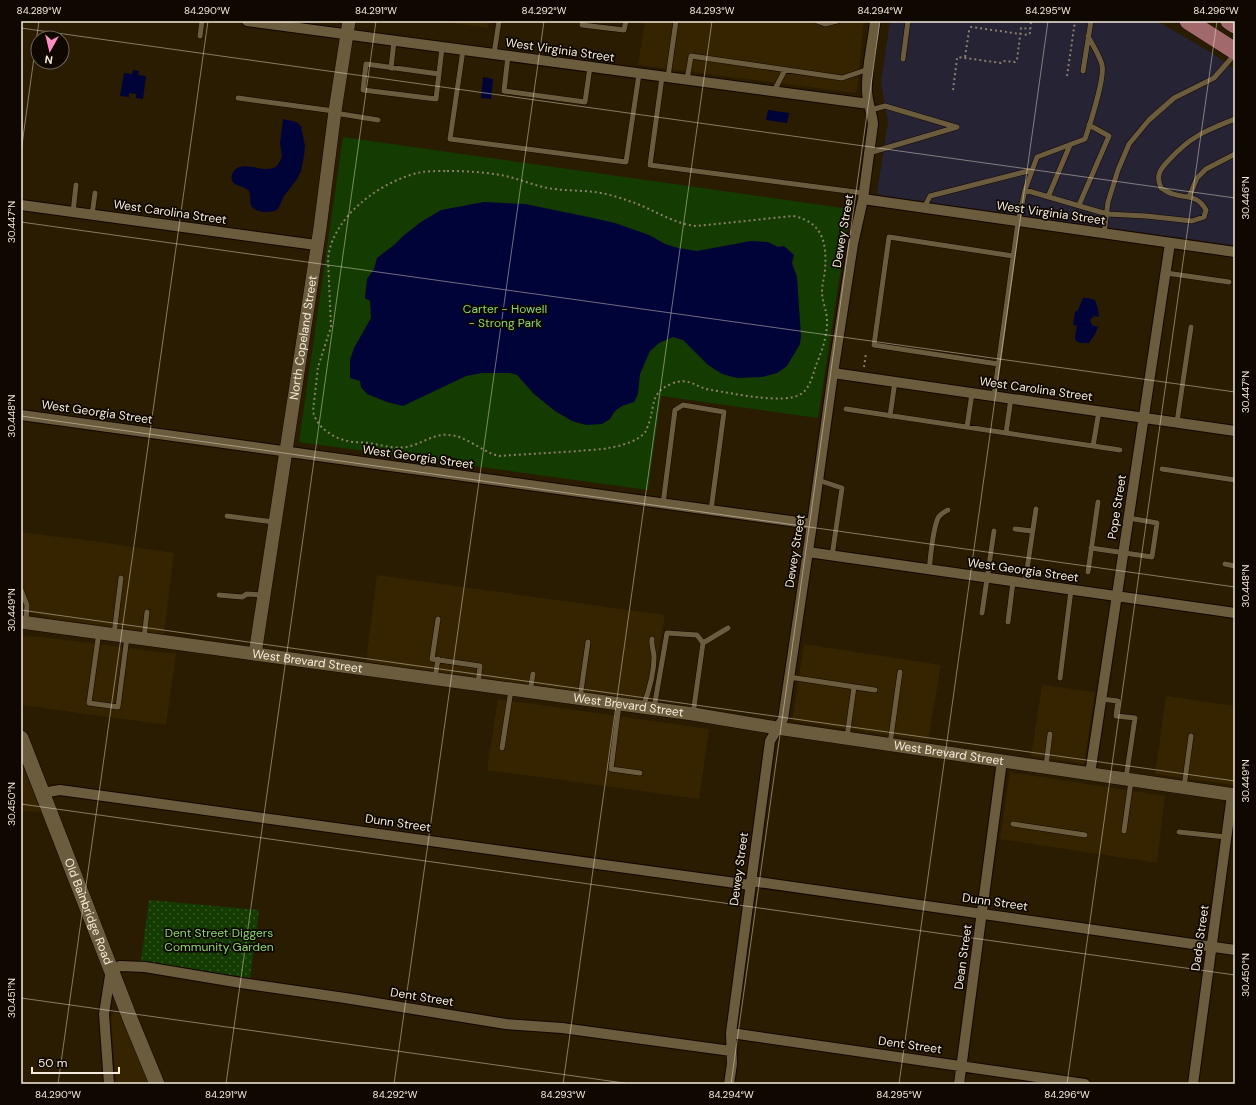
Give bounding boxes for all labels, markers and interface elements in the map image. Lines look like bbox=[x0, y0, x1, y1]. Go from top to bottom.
text: 84.289°W bbox=[17, 4, 62, 17]
text: 84.290°W bbox=[184, 4, 230, 17]
text: 84.291°W bbox=[355, 4, 397, 17]
text: 84.292°W bbox=[522, 4, 567, 17]
text: 84.293°W bbox=[690, 4, 735, 17]
text: 84.294°W bbox=[857, 4, 903, 17]
text: 84.295°W bbox=[1025, 4, 1071, 17]
text: 84.296°W bbox=[1193, 4, 1239, 17]
north arrow bbox=[30, 30, 70, 70]
street label: West Virginia Street bbox=[505, 34, 616, 66]
text: N bbox=[44, 52, 54, 67]
text: 30.446°N bbox=[1239, 176, 1252, 220]
street label: Dewey Street bbox=[829, 193, 857, 269]
street label: West Carolina Street bbox=[112, 196, 228, 228]
street label: West Virginia Street bbox=[996, 197, 1107, 229]
text: 30.447°N bbox=[5, 201, 18, 243]
street label: North Copeland Street bbox=[286, 274, 321, 401]
park label: Carter - Howell - Strong Park bbox=[463, 301, 547, 331]
text: 30.447°N bbox=[1239, 371, 1252, 413]
street label: West Carolina Street bbox=[978, 373, 1094, 405]
text: 30.448°N bbox=[5, 394, 18, 437]
street label: West Georgia Street bbox=[40, 396, 154, 428]
street label: West Georgia Street bbox=[361, 441, 475, 473]
street label: Pope Street bbox=[1104, 473, 1130, 540]
street label: Dewey Street bbox=[781, 513, 809, 589]
street label: West Georgia Street bbox=[966, 554, 1080, 586]
text: 30.448°N bbox=[1239, 564, 1252, 607]
text: 30.449°N bbox=[5, 588, 18, 632]
street label: West Brevard Street bbox=[251, 646, 364, 677]
street label: West Brevard Street bbox=[572, 690, 685, 721]
street label: West Brevard Street bbox=[893, 737, 1005, 769]
text: 30.449°N bbox=[1239, 759, 1252, 803]
text: 30.450°N bbox=[5, 782, 18, 826]
street label: Dunn Street bbox=[364, 810, 432, 836]
street label: Dewey Street bbox=[726, 831, 752, 907]
street label: Old Bainbridge Road bbox=[60, 856, 116, 967]
street label: Dunn Street bbox=[961, 889, 1029, 915]
street label: Dade Street bbox=[1187, 904, 1213, 972]
street label: Dean Street bbox=[951, 923, 976, 991]
park label: Dent Street Diggers Community Garden bbox=[164, 925, 274, 955]
text: 30.450°N bbox=[1239, 953, 1252, 997]
text: 30.451°N bbox=[5, 978, 18, 1018]
street label: Dent Street bbox=[389, 984, 455, 1010]
street label: Dent Street bbox=[877, 1033, 943, 1057]
scale bar bbox=[32, 1049, 119, 1075]
text: 50 m bbox=[38, 1055, 67, 1071]
text: 84.290°W bbox=[35, 1088, 81, 1101]
text: 84.291°W bbox=[205, 1088, 247, 1101]
text: 84.292°W bbox=[373, 1088, 418, 1101]
text: 84.293°W bbox=[541, 1088, 586, 1101]
text: 84.294°W bbox=[708, 1088, 754, 1101]
text: 84.295°W bbox=[876, 1088, 922, 1101]
text: 84.296°W bbox=[1044, 1088, 1090, 1101]

